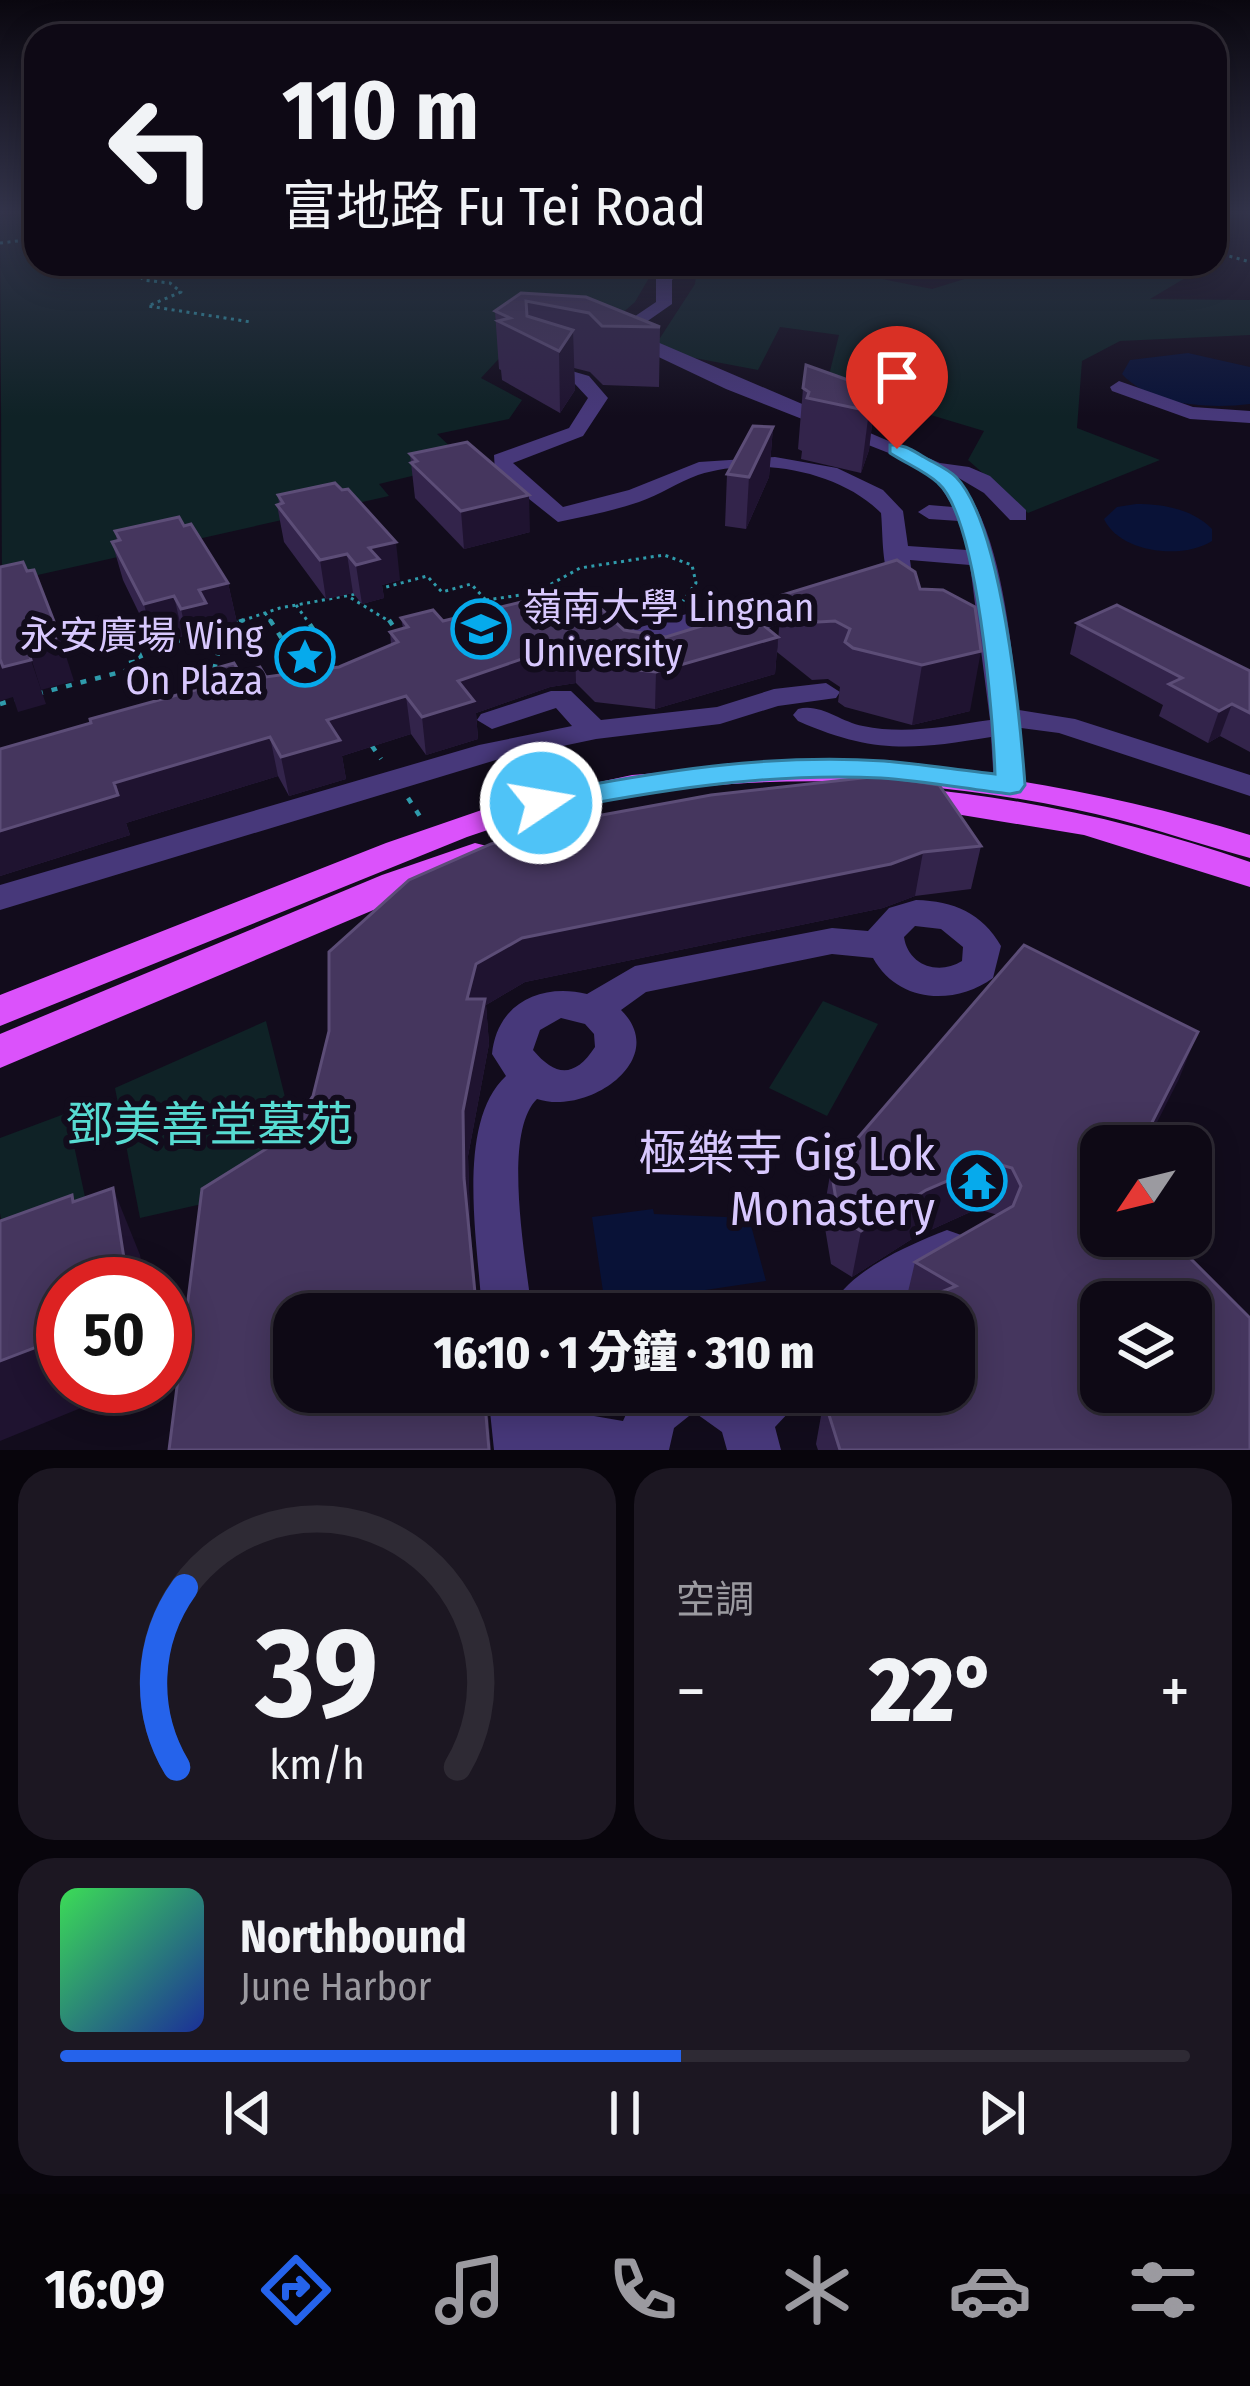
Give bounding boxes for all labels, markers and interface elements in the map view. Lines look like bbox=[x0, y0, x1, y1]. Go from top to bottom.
text: 110 m bbox=[282, 60, 479, 161]
icon: left bbox=[84, 72, 240, 228]
text: 富地路 Fu Tei Road bbox=[282, 175, 706, 239]
pin bbox=[846, 326, 948, 449]
icon: arrive bbox=[864, 344, 930, 410]
place label: 嶺南大學 Lingnan University bbox=[523, 585, 814, 676]
school or university icon: 嶺南大學 Lingnan University bbox=[450, 598, 512, 660]
place label: 永安廣場 Wing On Plaza bbox=[20, 613, 264, 704]
place icon: 永安廣場 Wing On Plaza bbox=[274, 626, 336, 688]
position arrow bbox=[478, 740, 604, 866]
park label: 鄧美善堂墓苑 bbox=[65, 1096, 353, 1154]
place label: 極樂寺 Gig Lok Monastery bbox=[638, 1125, 936, 1238]
north arrow bbox=[1080, 1125, 1212, 1257]
map controls bbox=[1080, 1125, 1212, 1413]
temple icon: 極樂寺 Gig Lok Monastery bbox=[946, 1150, 1008, 1212]
speed limit sign: 50 bbox=[36, 1257, 192, 1413]
button: layers bbox=[1080, 1281, 1212, 1413]
text: 16:10 · 1 分鐘 · 310 m bbox=[434, 1326, 814, 1380]
text: 空調 bbox=[676, 1577, 754, 1623]
text: 39 bbox=[255, 1599, 378, 1749]
text: 22° bbox=[870, 1637, 996, 1745]
text: − bbox=[676, 1652, 706, 1731]
text: + bbox=[1160, 1652, 1190, 1731]
text: km/h bbox=[269, 1739, 365, 1790]
text: Northbound bbox=[240, 1910, 467, 1964]
text: June Harbor bbox=[240, 1964, 431, 2010]
icon: previous bbox=[215, 2080, 281, 2146]
icon: pause bbox=[592, 2080, 658, 2146]
icon: next bbox=[969, 2080, 1035, 2146]
icon: directions bbox=[254, 2248, 338, 2332]
icon: music bbox=[428, 2248, 512, 2332]
icon: phone bbox=[601, 2248, 685, 2332]
icon: climate bbox=[775, 2248, 859, 2332]
icon: car bbox=[948, 2248, 1032, 2332]
icon: filters bbox=[1121, 2248, 1205, 2332]
text: 16:09 bbox=[45, 2258, 165, 2322]

